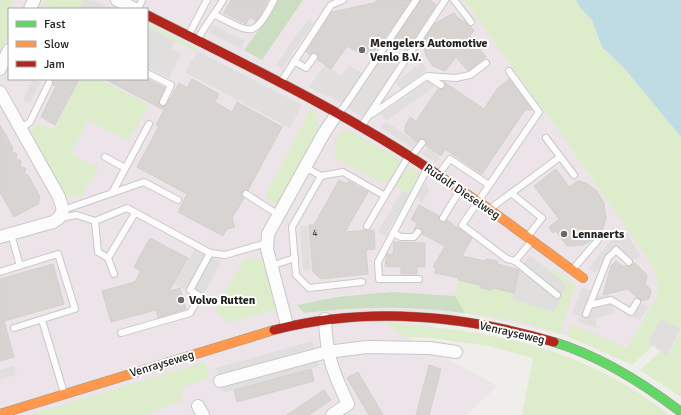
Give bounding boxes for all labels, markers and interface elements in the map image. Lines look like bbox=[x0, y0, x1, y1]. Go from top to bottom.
legend bbox=[8, 8, 148, 80]
text: Fast bbox=[44, 17, 65, 32]
place label: Mengelers Automotive Venlo B.V. bbox=[370, 36, 488, 65]
text: Slow bbox=[44, 37, 69, 52]
marker: Mengelers Automotive Venlo B.V. bbox=[357, 45, 367, 55]
text: Jam bbox=[44, 57, 65, 72]
street label: Rudolf Dieselweg bbox=[421, 161, 503, 223]
house number: 4 bbox=[312, 227, 318, 239]
place label: Lennaerts bbox=[572, 227, 625, 242]
marker: Lennaerts bbox=[559, 229, 569, 239]
place label: Volvo Rutten bbox=[189, 293, 256, 308]
marker: Volvo Rutten bbox=[176, 295, 186, 305]
street label: Venrayseweg bbox=[478, 318, 546, 348]
street label: Venrayseweg bbox=[128, 347, 196, 381]

